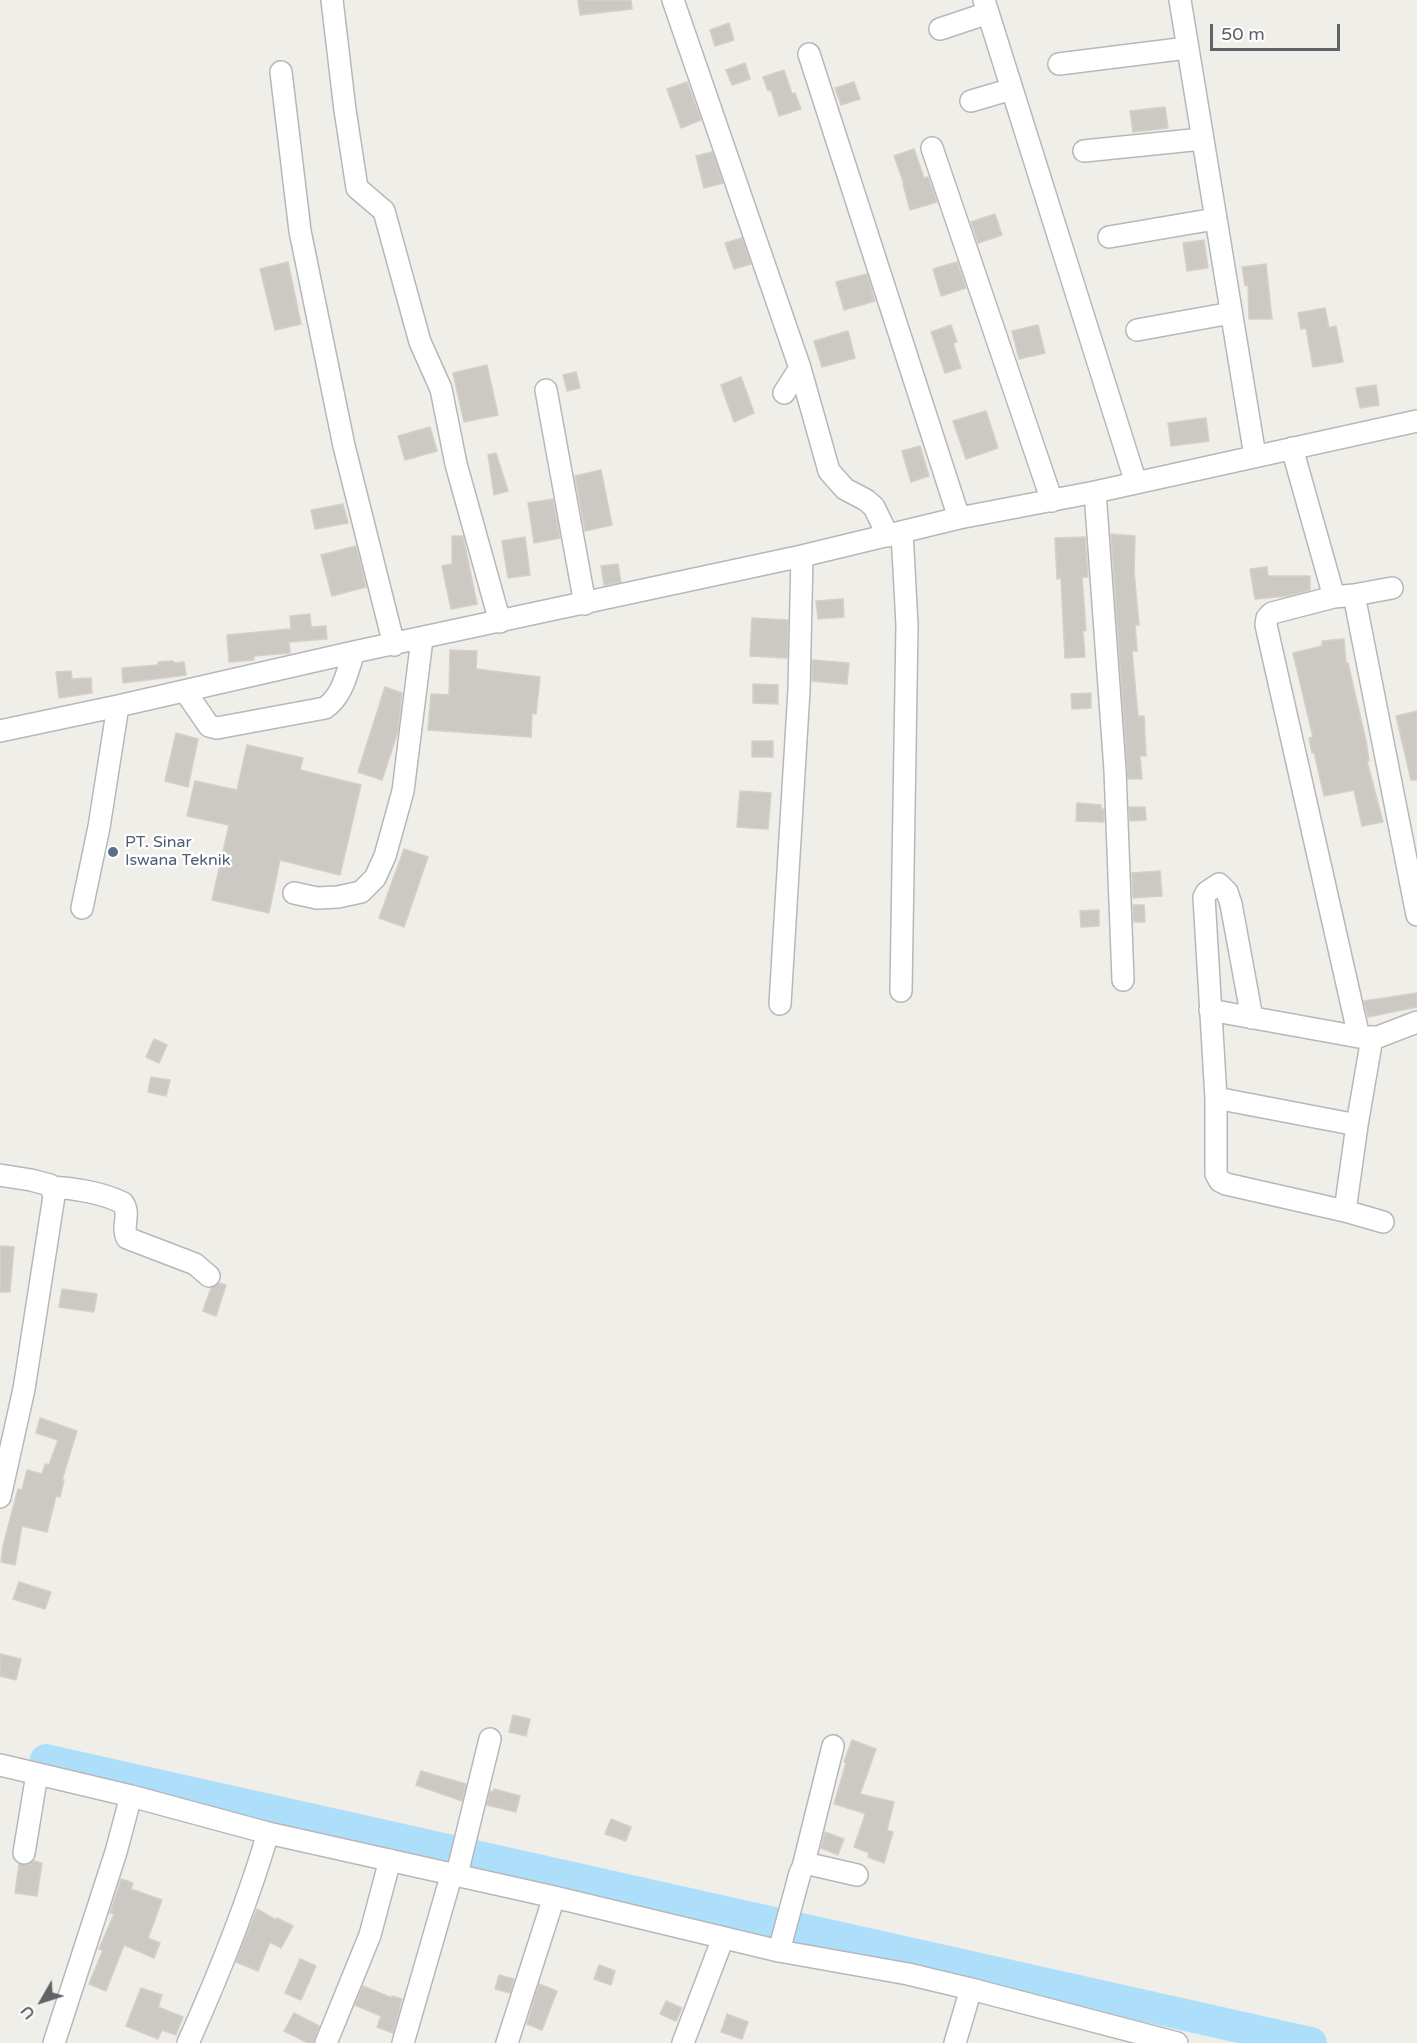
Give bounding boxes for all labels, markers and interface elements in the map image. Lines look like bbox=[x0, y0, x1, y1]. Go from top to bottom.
scale bar bbox=[1213, 12, 1344, 50]
text: 50 m bbox=[1221, 23, 1265, 45]
place label: PT. Sinar Iswana Teknik bbox=[125, 833, 230, 871]
marker: PT. Sinar Iswana Teknik bbox=[106, 845, 120, 859]
north arrow bbox=[12, 1971, 72, 2031]
text: U bbox=[16, 2001, 40, 2023]

